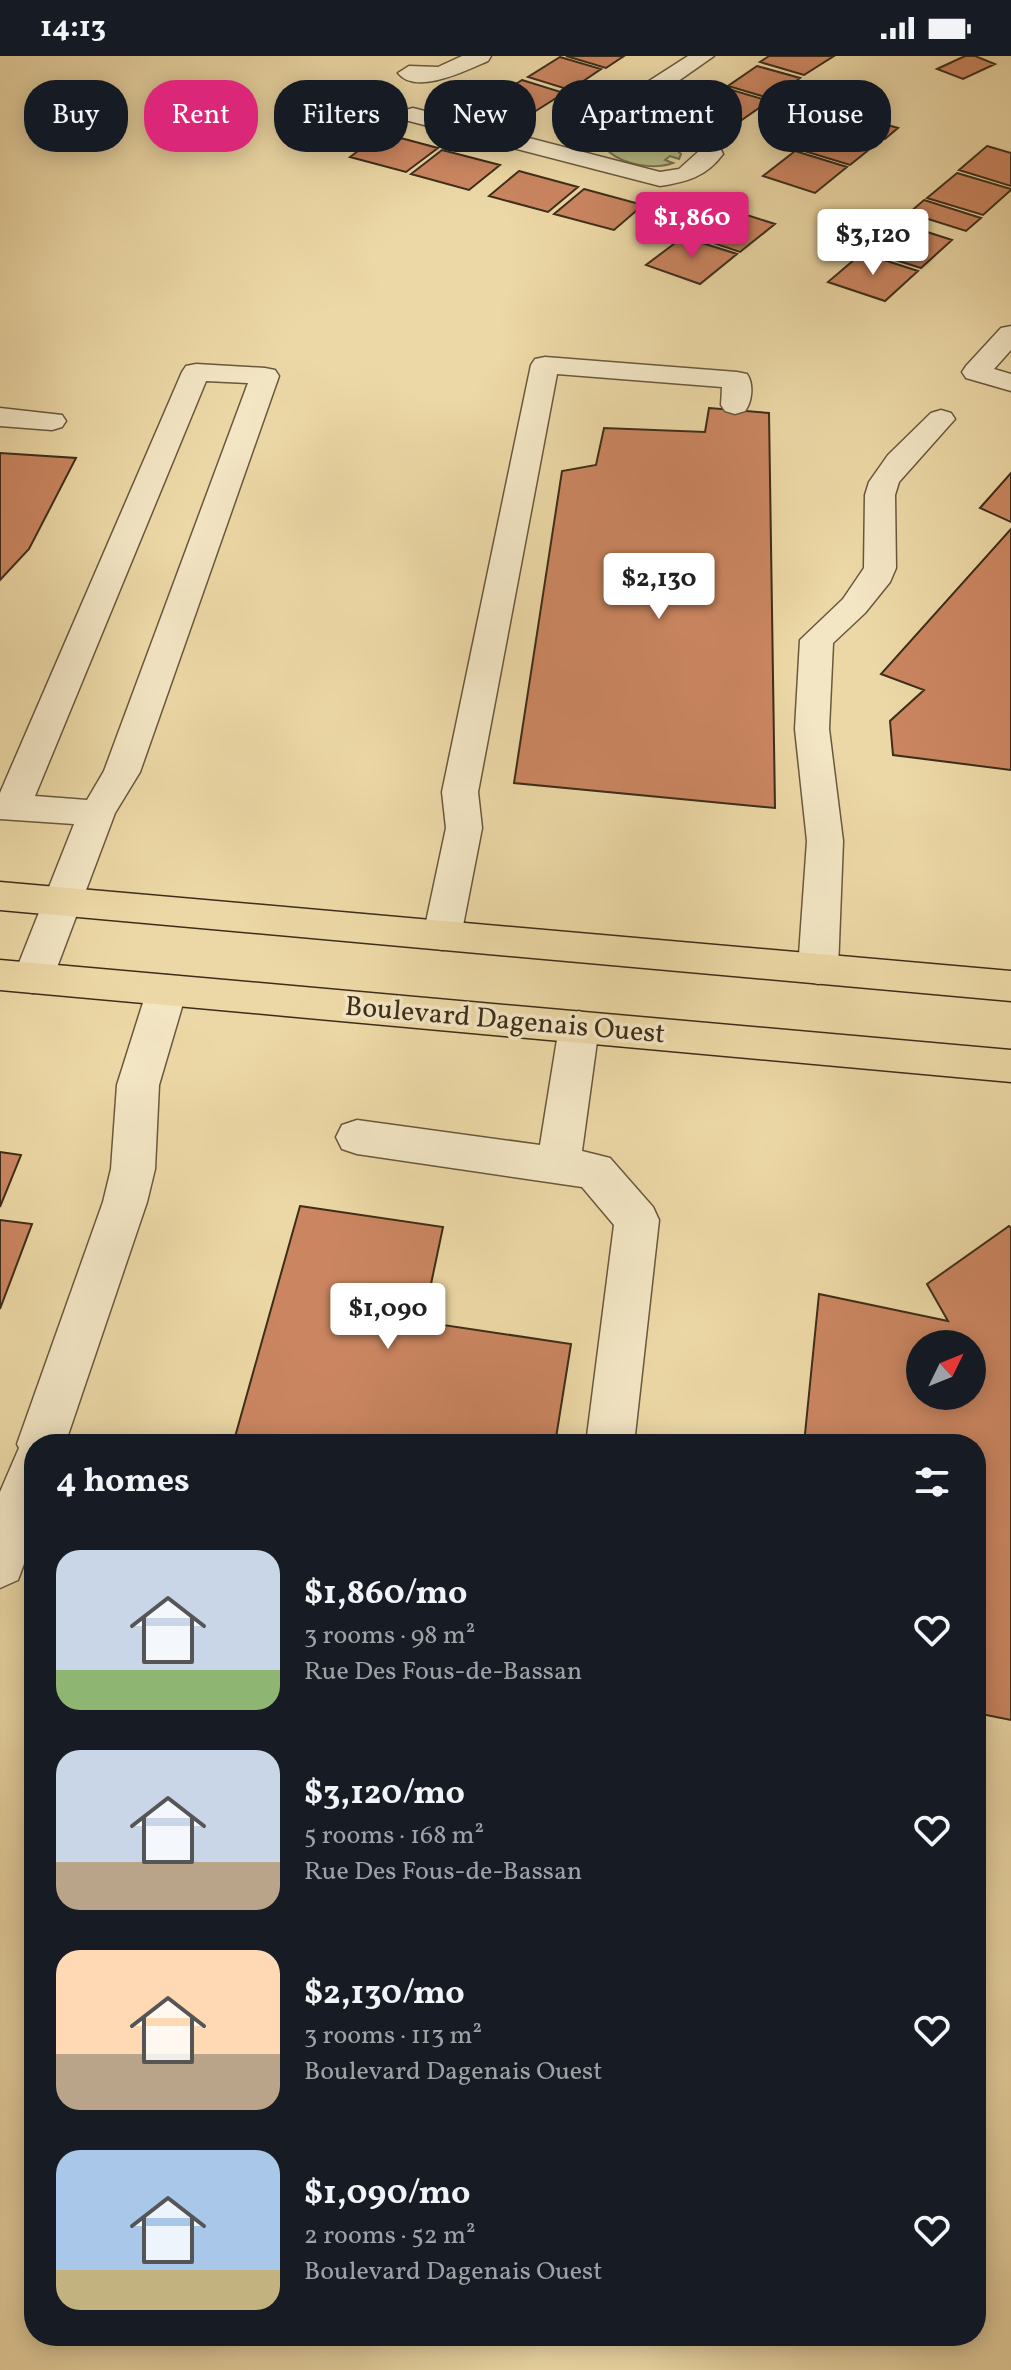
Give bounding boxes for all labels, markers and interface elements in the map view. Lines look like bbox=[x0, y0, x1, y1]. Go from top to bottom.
text: 14:13 bbox=[40, 7, 106, 49]
chip: Buy bbox=[24, 80, 128, 152]
chip: Rent bbox=[144, 80, 258, 152]
chip: Filters bbox=[274, 80, 408, 152]
chip: New bbox=[424, 80, 536, 152]
chip: Apartment bbox=[552, 80, 742, 152]
chip: House bbox=[758, 80, 891, 152]
pin: $1,860 bbox=[627, 192, 757, 260]
text: $1,860 bbox=[654, 200, 730, 236]
pin: $3,120 bbox=[808, 209, 938, 277]
text: $3,120 bbox=[835, 217, 911, 253]
pin: $2,130 bbox=[594, 553, 724, 621]
text: $2,130 bbox=[622, 561, 696, 597]
street label: Boulevard Dagenais Ouest bbox=[343, 988, 667, 1054]
pin: $1,090 bbox=[323, 1283, 453, 1351]
text: $1,090 bbox=[348, 1291, 428, 1327]
north arrow bbox=[906, 1330, 986, 1410]
map controls bbox=[906, 1330, 986, 1410]
text: 4 homes bbox=[56, 1459, 190, 1506]
icon: filters bbox=[910, 1460, 954, 1504]
text: $1,860/mo bbox=[304, 1571, 467, 1618]
icon: home bbox=[120, 1582, 216, 1678]
icon: heart bbox=[910, 1608, 954, 1652]
text: 3 rooms · 98 m² bbox=[304, 1618, 475, 1654]
text: Rue Des Fous-de-Bassan bbox=[304, 1654, 582, 1690]
text: $3,120/mo bbox=[304, 1771, 465, 1818]
icon: home bbox=[120, 1782, 216, 1878]
icon: heart bbox=[910, 1808, 954, 1852]
text: 5 rooms · 168 m² bbox=[304, 1818, 484, 1854]
text: Rue Des Fous-de-Bassan bbox=[304, 1854, 582, 1890]
text: $2,130/mo bbox=[304, 1971, 465, 2018]
icon: home bbox=[120, 1982, 216, 2078]
icon: heart bbox=[910, 2008, 954, 2052]
text: 3 rooms · 113 m² bbox=[304, 2018, 482, 2054]
text: Boulevard Dagenais Ouest bbox=[304, 2054, 602, 2090]
text: $1,090/mo bbox=[304, 2171, 470, 2218]
icon: home bbox=[120, 2182, 216, 2278]
icon: heart bbox=[910, 2208, 954, 2252]
text: 2 rooms · 52 m² bbox=[304, 2218, 476, 2254]
text: Boulevard Dagenais Ouest bbox=[304, 2254, 602, 2290]

